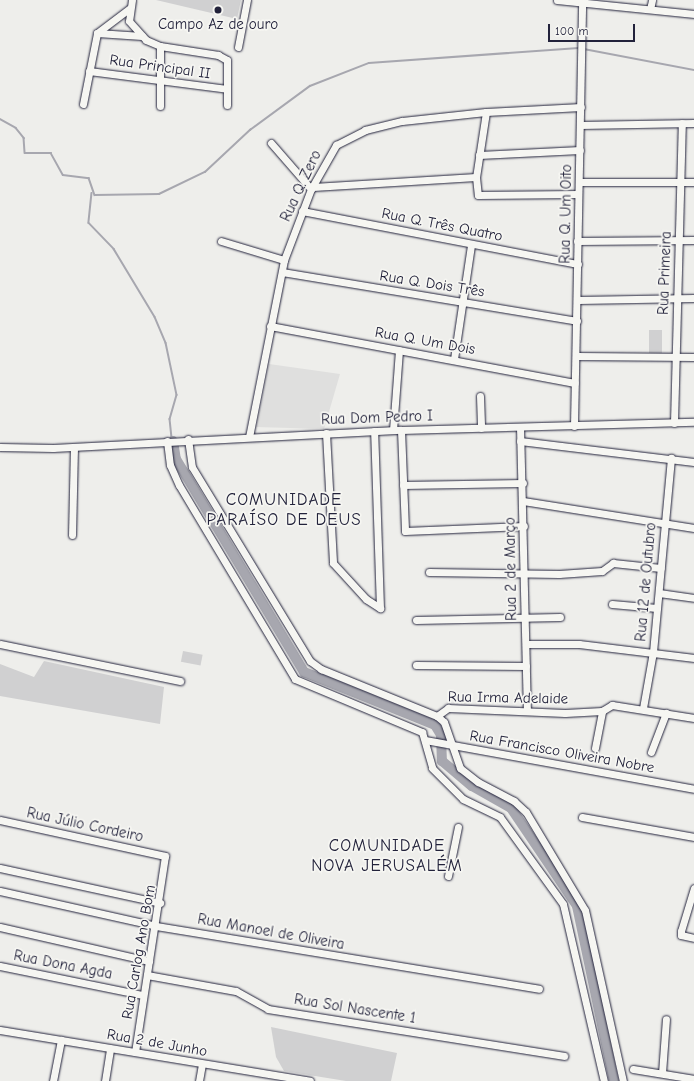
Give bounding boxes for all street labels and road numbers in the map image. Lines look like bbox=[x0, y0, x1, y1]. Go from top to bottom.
street label: Rua Principal II bbox=[108, 51, 212, 83]
street label: Rua Q. Zero bbox=[277, 147, 325, 225]
street label: Rua Q. Um Oito bbox=[556, 164, 576, 264]
street label: Rua Q. Três Quatro bbox=[380, 204, 504, 246]
street label: Rua Primeira bbox=[655, 231, 675, 315]
street label: Rua Q. Dois Três bbox=[378, 267, 486, 301]
street label: Rua Q. Um Dois bbox=[373, 323, 477, 359]
street label: Rua Dom Pedro I bbox=[321, 407, 433, 429]
street label: Rua 2 de Março bbox=[501, 517, 521, 621]
street label: Rua 12 de Outubro bbox=[632, 522, 660, 642]
street label: Rua Irma Adelaide bbox=[448, 688, 568, 708]
street label: Rua Francisco Oliveira Nobre bbox=[468, 727, 656, 777]
street label: Rua Júlio Cordeiro bbox=[25, 804, 145, 846]
street label: Rua Carlog Ano Bom bbox=[118, 883, 160, 1021]
street label: Rua Manoel de Oliveira bbox=[196, 910, 346, 954]
street label: Rua Dona Agda bbox=[12, 947, 114, 983]
street label: Rua Sol Nascente 1 bbox=[293, 990, 417, 1028]
street label: Rua 2 de Junho bbox=[105, 1025, 209, 1061]

